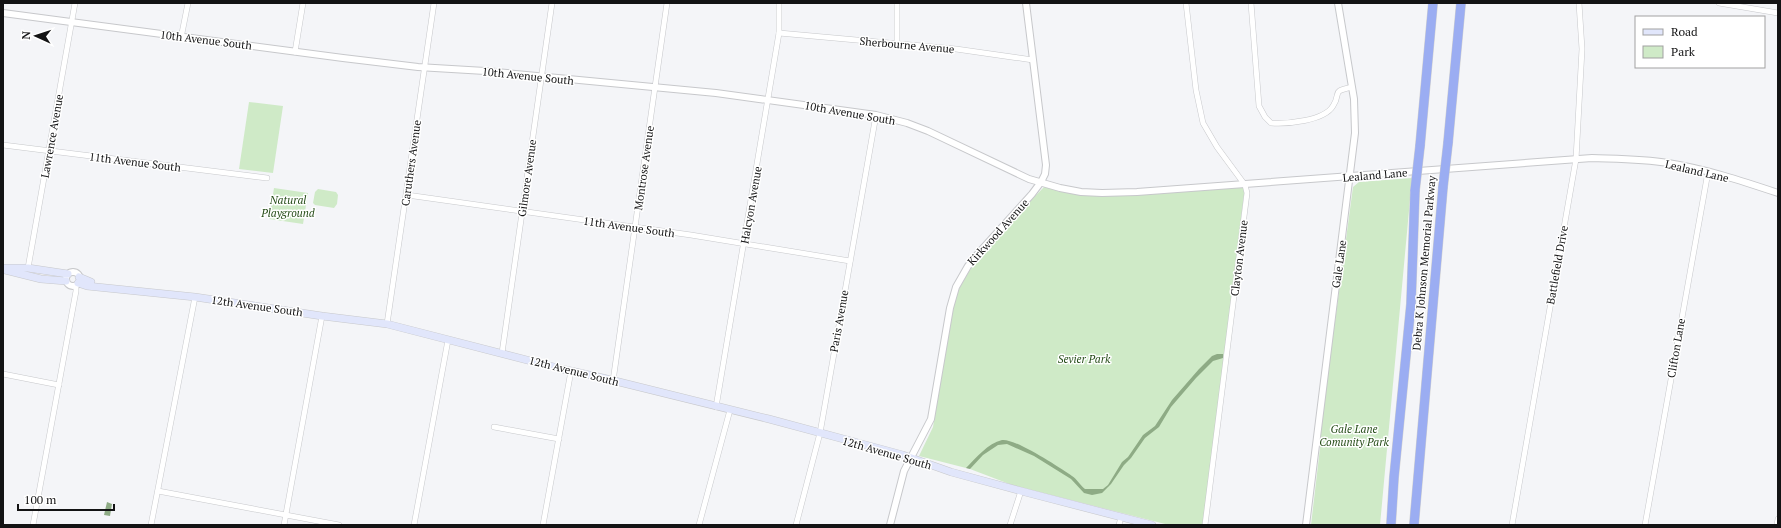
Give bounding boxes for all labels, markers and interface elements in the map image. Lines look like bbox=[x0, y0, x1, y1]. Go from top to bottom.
north arrow bbox=[16, 16, 56, 56]
legend bbox=[1635, 16, 1765, 68]
text: Road bbox=[1671, 24, 1698, 39]
street label: 10th Avenue South bbox=[159, 27, 253, 53]
text: N bbox=[19, 30, 33, 40]
street label: Sherbourne Avenue bbox=[859, 34, 956, 56]
text: Park bbox=[1671, 44, 1696, 59]
street label: 10th Avenue South bbox=[481, 64, 575, 88]
street label: Lawrence Avenue bbox=[38, 93, 66, 179]
street label: 10th Avenue South bbox=[803, 98, 897, 128]
street label: Caruthers Avenue bbox=[398, 119, 424, 207]
street label: Montrose Avenue bbox=[631, 124, 657, 211]
street label: Gilmore Avenue bbox=[515, 138, 539, 218]
street label: 11th Avenue South bbox=[88, 149, 182, 175]
street label: Lealand Lane bbox=[1664, 157, 1731, 185]
street label: Halcyon Avenue bbox=[737, 165, 765, 245]
street label: Lealand Lane bbox=[1342, 165, 1408, 185]
street label: Debra K Johnson Memorial Parkway bbox=[1409, 175, 1439, 351]
park label: Natural Playground bbox=[260, 193, 315, 220]
street label: Kirkwood Avenue bbox=[964, 195, 1032, 268]
street label: 11th Avenue South bbox=[582, 214, 676, 240]
street label: Clayton Avenue bbox=[1227, 219, 1251, 297]
street label: Battlefield Drive bbox=[1543, 224, 1571, 306]
street label: Gale Lane bbox=[1329, 239, 1349, 289]
street label: Paris Avenue bbox=[827, 288, 851, 353]
street label: 12th Avenue South bbox=[210, 293, 304, 319]
street label: Clifton Lane bbox=[1664, 317, 1688, 379]
park label: Sevier Park bbox=[1058, 352, 1111, 366]
street label: 12th Avenue South bbox=[528, 353, 621, 389]
park label: Gale Lane Comunity Park bbox=[1319, 422, 1389, 449]
street label: 12th Avenue South bbox=[841, 434, 934, 473]
scale bar bbox=[18, 486, 114, 512]
text: 100 m bbox=[24, 492, 57, 507]

